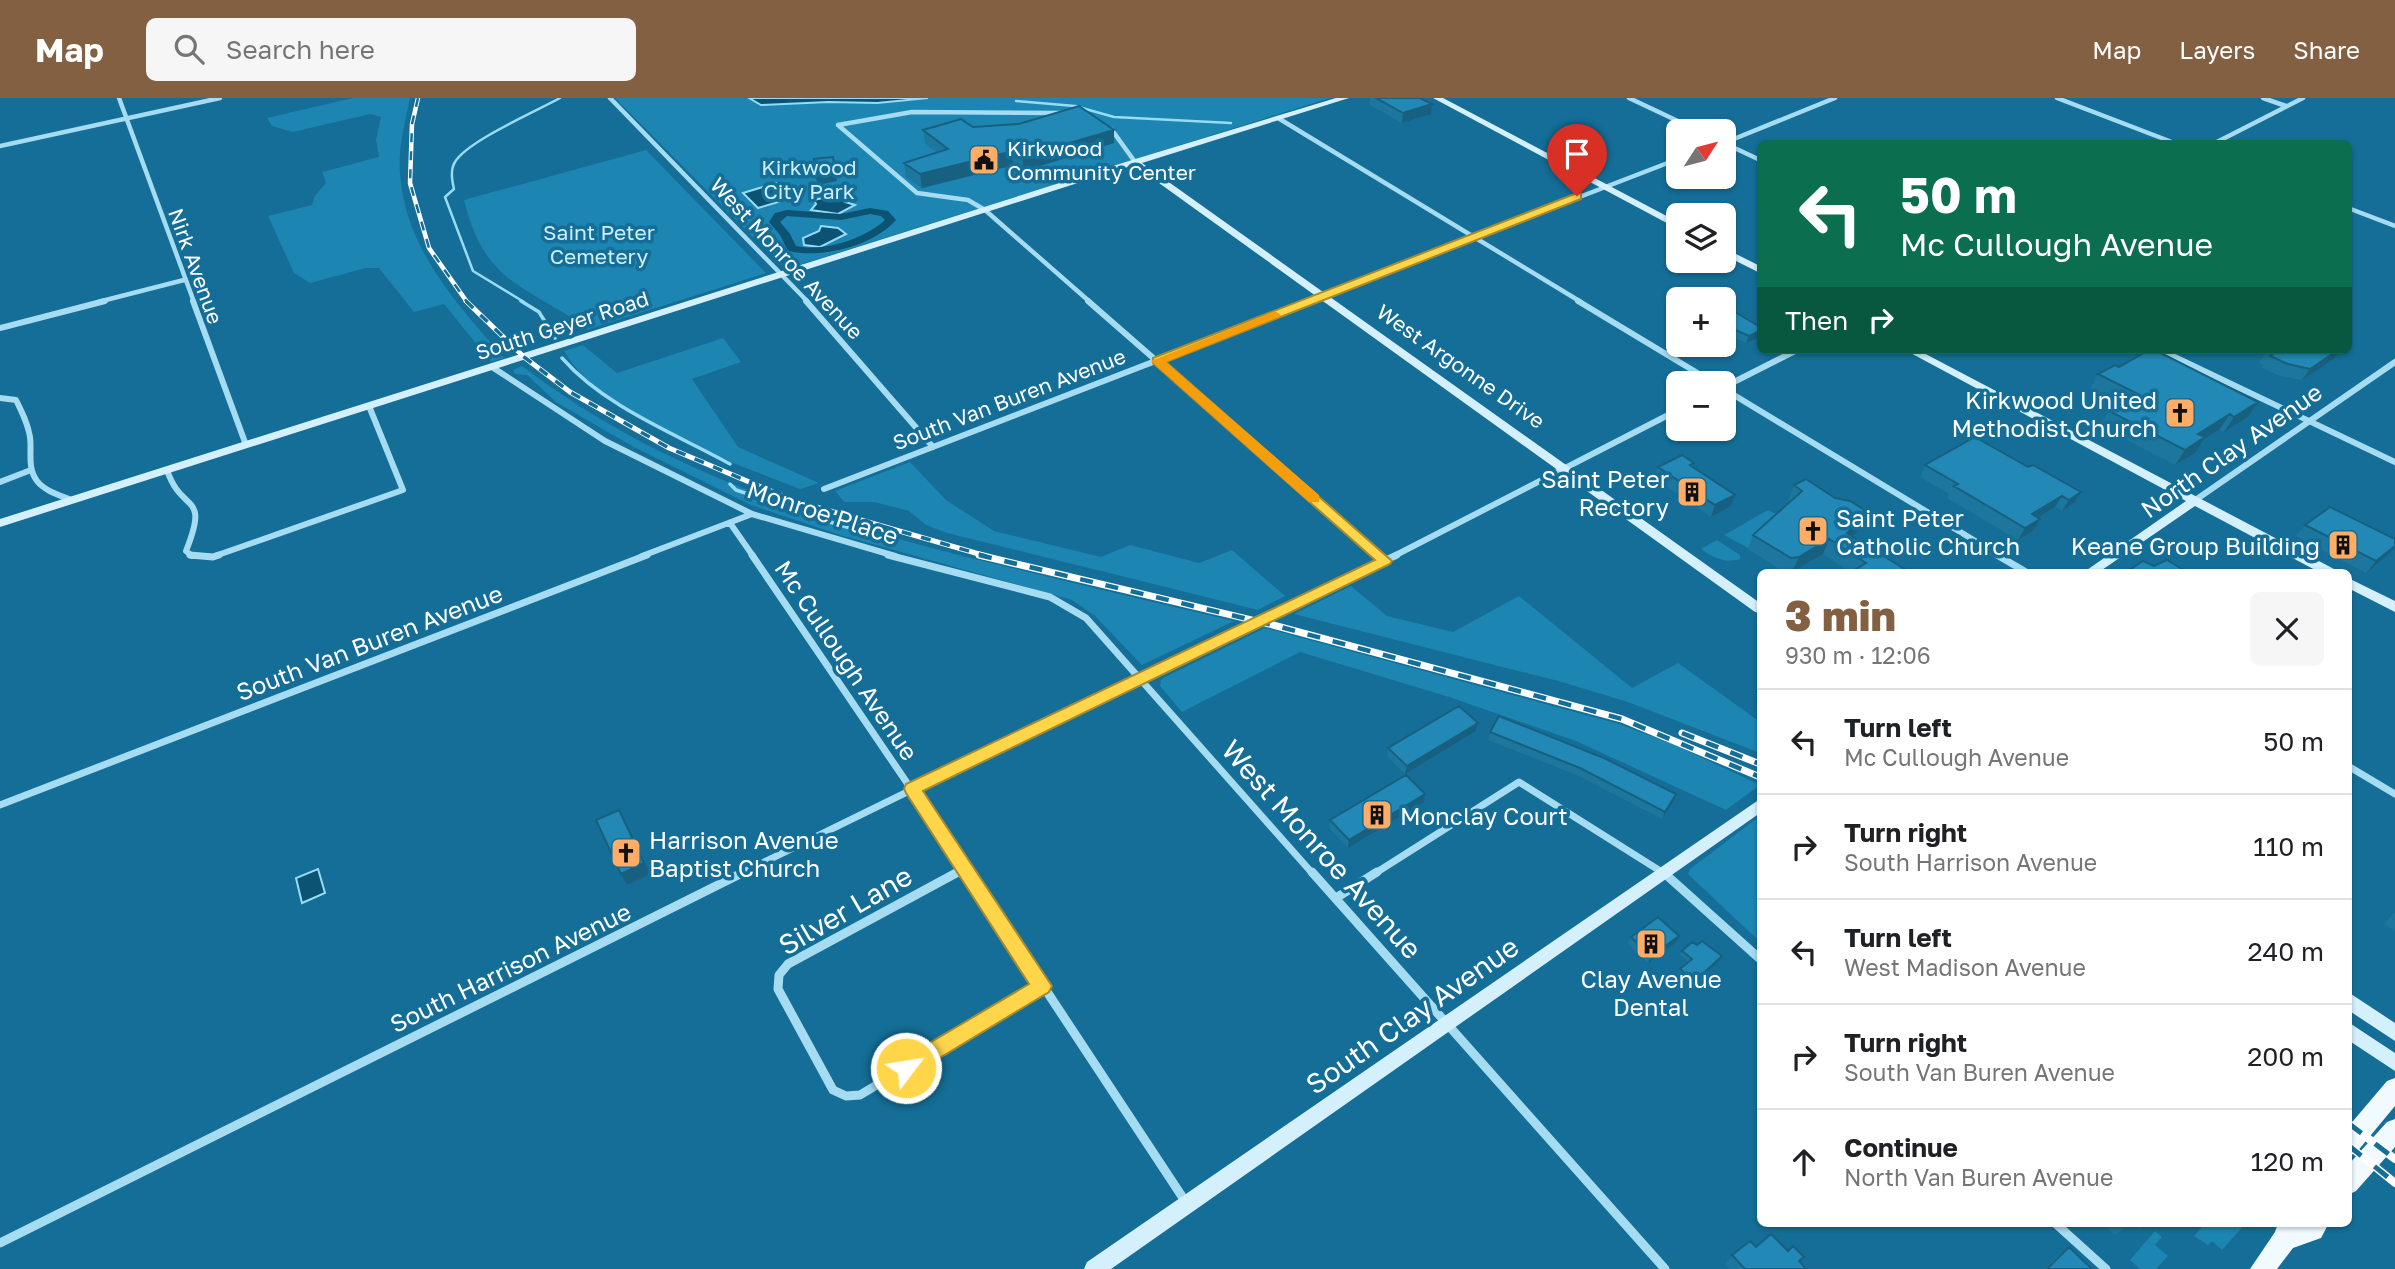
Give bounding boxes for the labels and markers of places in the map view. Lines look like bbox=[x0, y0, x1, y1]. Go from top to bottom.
pin bbox=[1547, 124, 1607, 196]
place label: Kirkwood Community Center bbox=[1007, 135, 1196, 185]
public building icon: Kirkwood Community Center bbox=[967, 143, 1001, 177]
place label: Kirkwood United Methodist Church bbox=[1952, 385, 2157, 442]
church icon: Kirkwood United Methodist Church bbox=[2163, 396, 2197, 430]
place label: Saint Peter Rectory bbox=[1541, 464, 1669, 521]
building icon: Saint Peter Rectory bbox=[1675, 475, 1709, 509]
place label: Saint Peter Catholic Church bbox=[1836, 503, 2020, 560]
church icon: Saint Peter Catholic Church bbox=[1796, 514, 1830, 548]
building icon: Keane Group Building bbox=[2326, 528, 2360, 562]
place label: Keane Group Building bbox=[2071, 531, 2320, 560]
building icon: Monclay Court bbox=[1360, 798, 1394, 832]
place label: Monclay Court bbox=[1400, 801, 1568, 830]
place label: Harrison Avenue Baptist Church bbox=[649, 825, 839, 882]
church icon: Harrison Avenue Baptist Church bbox=[609, 836, 643, 870]
building icon: Clay Avenue Dental bbox=[1634, 927, 1668, 961]
place label: Clay Avenue Dental bbox=[1580, 964, 1722, 1021]

